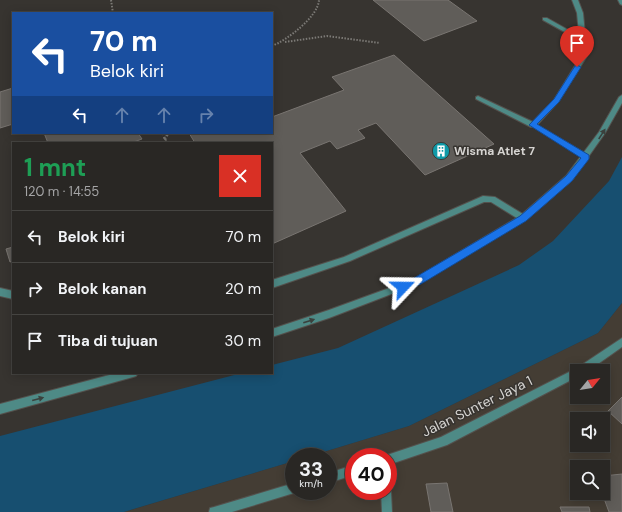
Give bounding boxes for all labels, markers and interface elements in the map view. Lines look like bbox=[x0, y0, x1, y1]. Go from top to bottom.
text: 70 m bbox=[90, 23, 158, 60]
pin bbox=[560, 26, 594, 67]
icon: left bbox=[24, 28, 76, 80]
icon: arrive bbox=[566, 32, 588, 54]
text: Belok kiri bbox=[90, 59, 164, 83]
icon: left bbox=[69, 104, 91, 126]
icon: ahead bbox=[111, 104, 133, 126]
icon: ahead bbox=[153, 104, 175, 126]
icon: right bbox=[195, 104, 217, 126]
one-way arrow bbox=[598, 129, 605, 140]
building icon: Wisma Atlet 7 bbox=[431, 141, 451, 161]
place label: Wisma Atlet 7 bbox=[454, 143, 535, 159]
text: 1 mnt bbox=[24, 152, 86, 183]
button: close bbox=[219, 155, 261, 197]
text: 120 m · 14:55 bbox=[24, 183, 99, 200]
icon: left bbox=[24, 226, 46, 248]
text: Belok kiri bbox=[58, 227, 125, 247]
text: 70 m bbox=[226, 227, 261, 247]
position arrow bbox=[382, 266, 424, 308]
icon: right bbox=[24, 278, 46, 300]
text: Belok kanan bbox=[58, 279, 146, 299]
text: 20 m bbox=[225, 279, 261, 299]
one-way arrow bbox=[303, 318, 315, 324]
icon: arrive bbox=[24, 330, 46, 352]
text: Tiba di tujuan bbox=[58, 331, 158, 351]
text: 30 m bbox=[225, 331, 261, 351]
north arrow bbox=[570, 364, 610, 404]
map controls bbox=[570, 364, 610, 500]
street label: Jalan Sunter Jaya 1 bbox=[419, 371, 535, 441]
one-way arrow bbox=[32, 396, 44, 402]
button: sound bbox=[570, 412, 610, 452]
speed limit sign: 40 bbox=[345, 448, 397, 500]
text: 33 bbox=[299, 456, 323, 482]
button: search bbox=[570, 460, 610, 500]
text: km/h bbox=[299, 477, 323, 490]

